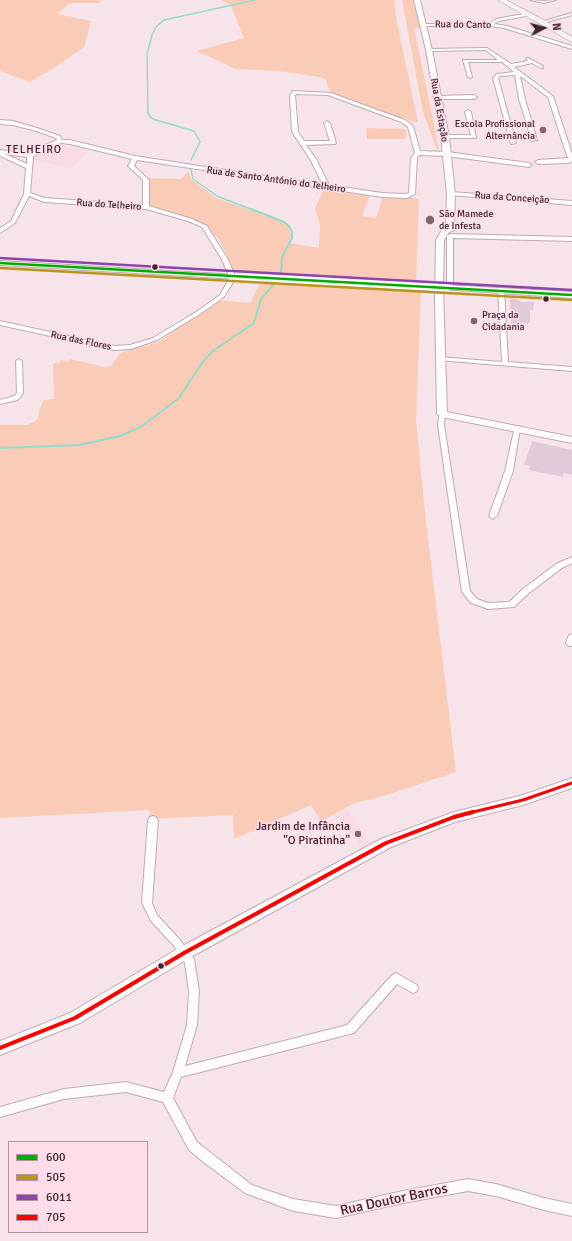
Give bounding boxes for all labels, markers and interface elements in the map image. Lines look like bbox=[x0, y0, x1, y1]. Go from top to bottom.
north arrow bbox=[524, 8, 564, 48]
street label: Rua do Canto bbox=[435, 19, 491, 31]
text: N bbox=[550, 22, 563, 31]
street label: Rua da Estação bbox=[427, 77, 451, 143]
place label: Escola Profissional Alternância bbox=[455, 118, 535, 142]
marker: Escola Profissional Alternância bbox=[538, 125, 548, 135]
district label: TELHEIRO bbox=[6, 143, 62, 157]
street label: Rua de Santo António do Telheiro bbox=[206, 164, 346, 196]
street label: Rua da Conceição bbox=[474, 189, 550, 207]
street label: Rua do Telheiro bbox=[76, 197, 142, 213]
place label: São Mamede de Infesta bbox=[439, 208, 493, 232]
marker: São Mamede de Infesta bbox=[424, 214, 436, 226]
unlabelled marker bbox=[150, 262, 160, 272]
unlabelled marker bbox=[541, 294, 551, 304]
place label: Praça da Cidadania bbox=[482, 309, 525, 332]
marker: Praça da Cidadania bbox=[469, 316, 479, 326]
street label: Rua das Flores bbox=[50, 329, 112, 353]
place label: Jardim de Infância "O Piratinha" bbox=[256, 820, 350, 848]
marker: Jardim de Infância "O Piratinha" bbox=[353, 829, 363, 839]
unlabelled marker bbox=[156, 961, 166, 971]
legend bbox=[8, 1141, 148, 1233]
text: 600 bbox=[46, 1150, 65, 1165]
text: 505 bbox=[46, 1170, 65, 1185]
street label: Rua Doutor Barros bbox=[339, 1180, 449, 1220]
text: 6011 bbox=[46, 1190, 72, 1205]
text: 705 bbox=[46, 1210, 65, 1225]

